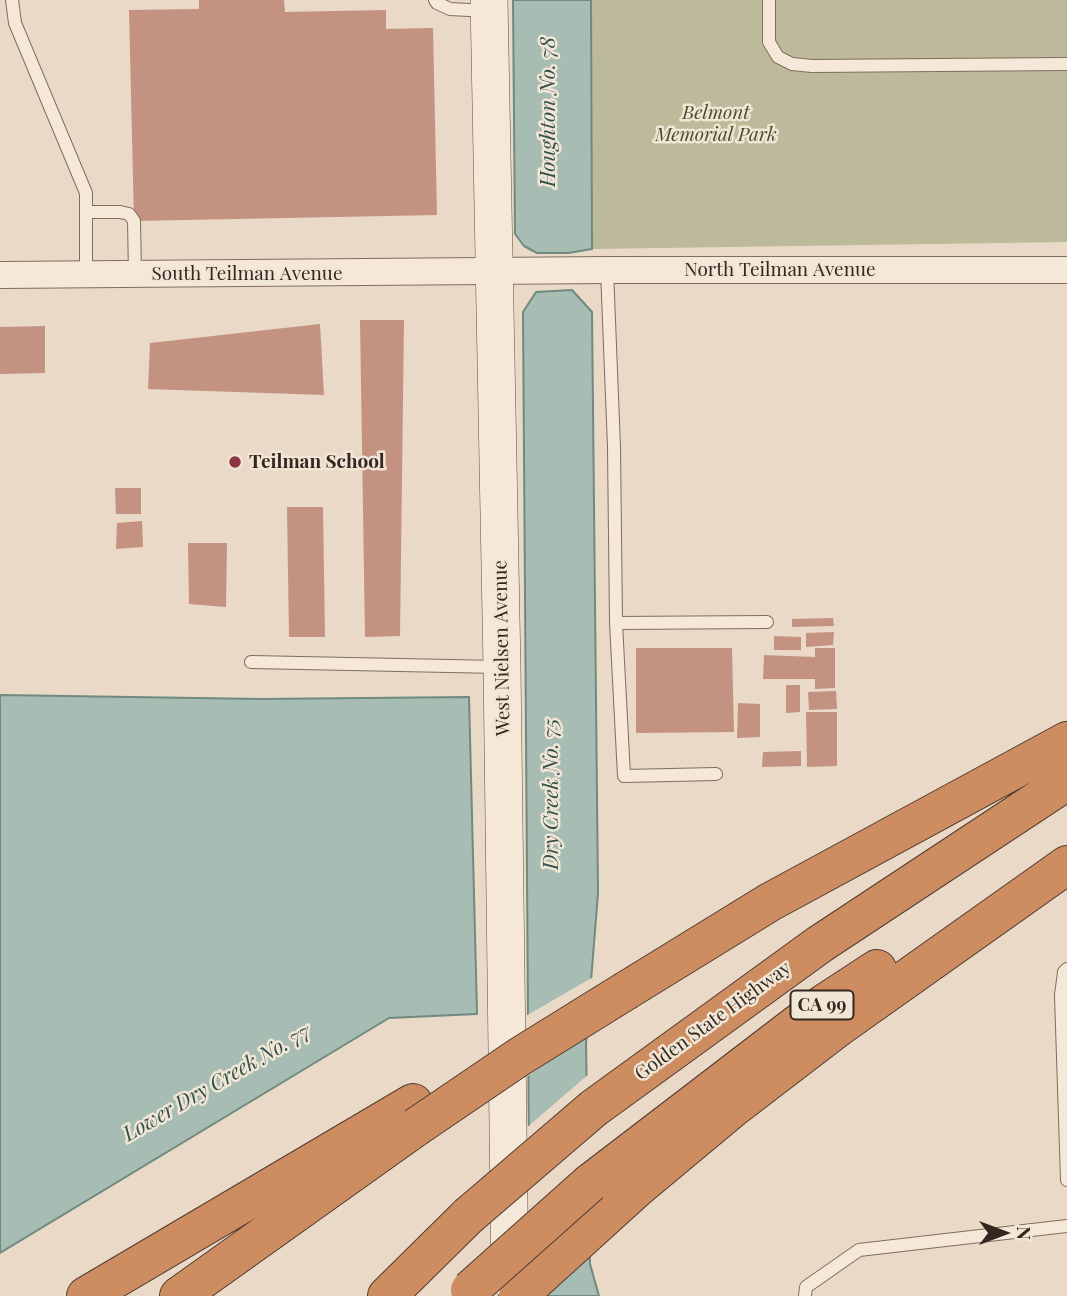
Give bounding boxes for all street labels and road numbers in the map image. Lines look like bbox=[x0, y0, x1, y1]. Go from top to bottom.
street label: North Teilman Avenue bbox=[684, 259, 876, 281]
street label: South Teilman Avenue bbox=[151, 263, 343, 285]
street label: West Nielsen Avenue bbox=[489, 560, 515, 736]
street label: Golden State Highway bbox=[630, 957, 796, 1085]
road number: CA 99 bbox=[790, 990, 854, 1020]

